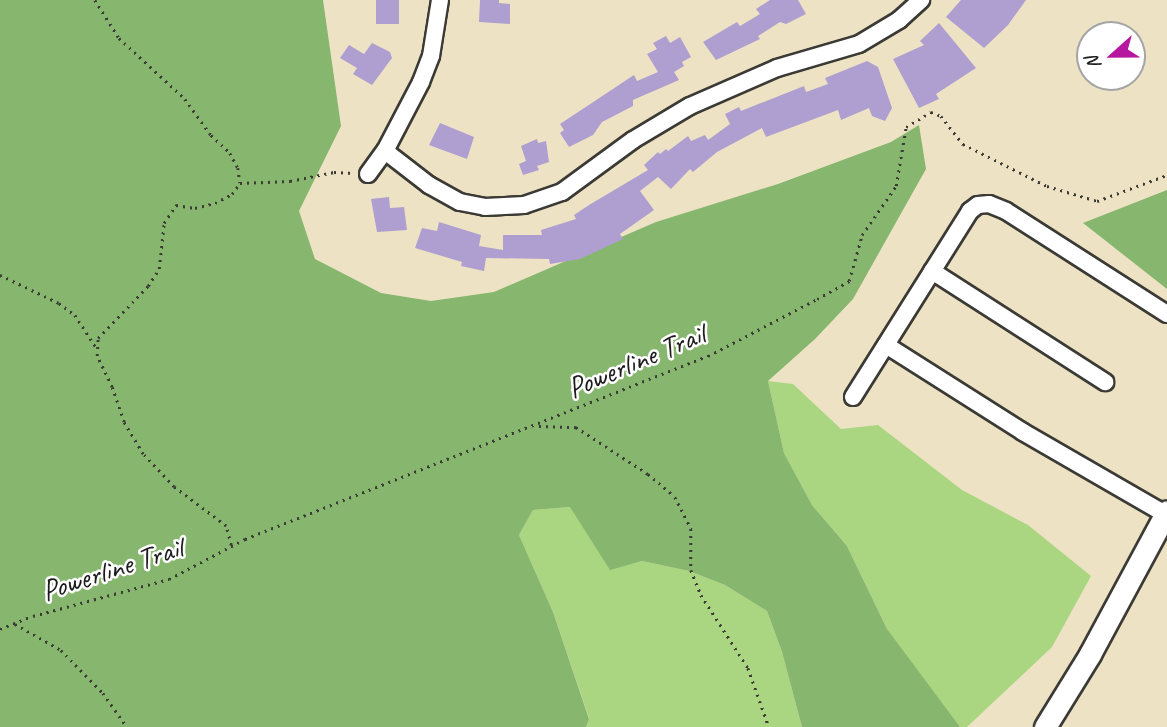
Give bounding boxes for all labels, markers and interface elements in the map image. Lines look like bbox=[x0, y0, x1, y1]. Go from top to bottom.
north arrow bbox=[1076, 21, 1146, 91]
text: N bbox=[1080, 53, 1107, 73]
street label: Powerline Trail bbox=[562, 316, 710, 406]
street label: Powerline Trail bbox=[37, 529, 187, 609]

